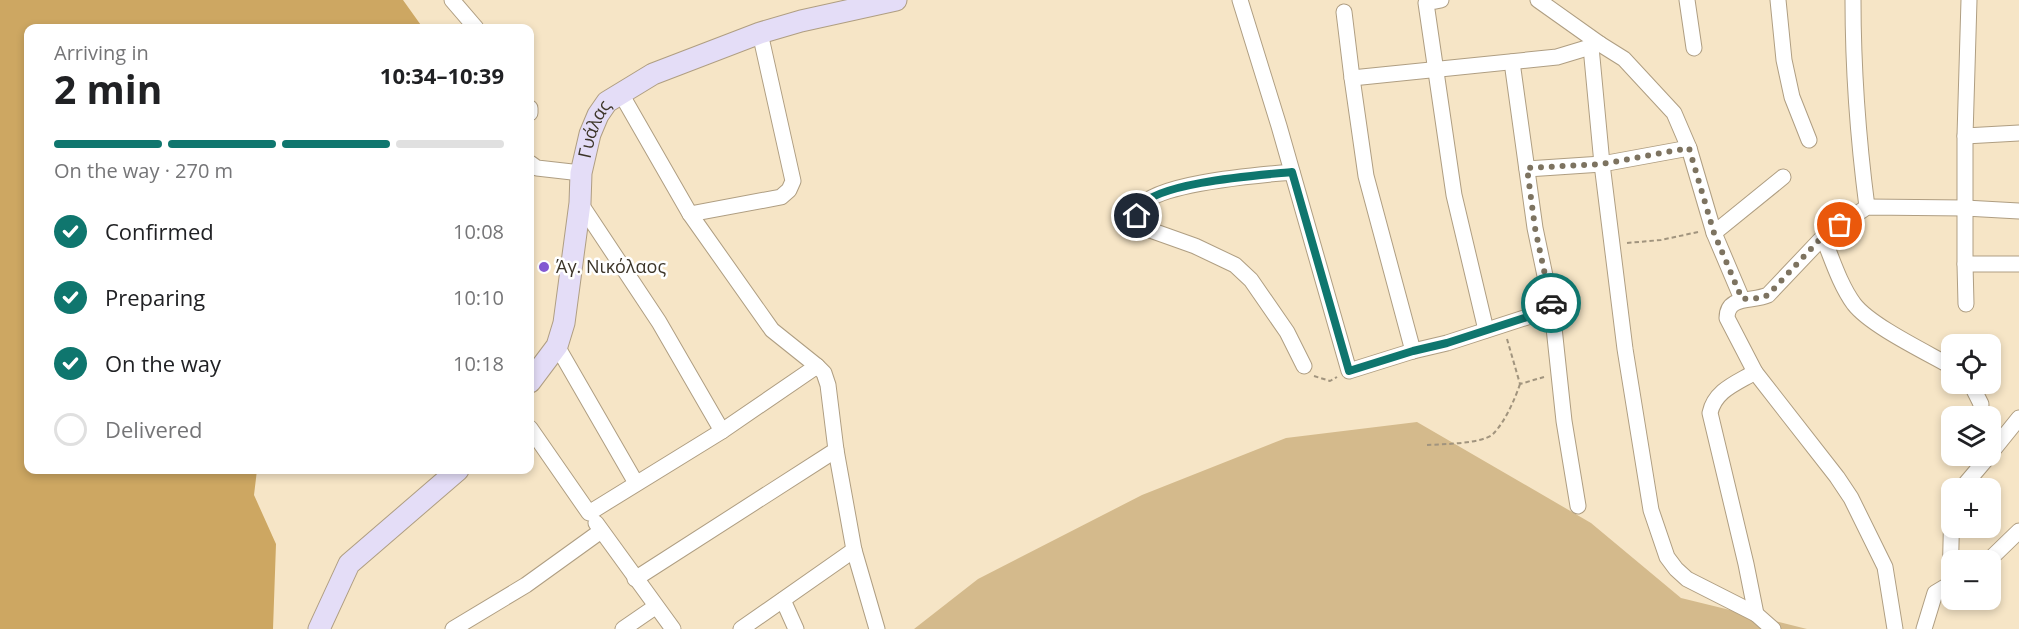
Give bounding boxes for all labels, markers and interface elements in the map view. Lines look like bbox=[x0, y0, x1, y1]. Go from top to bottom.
text: Arriving in bbox=[54, 39, 149, 66]
text: 10:34–10:39 bbox=[380, 60, 504, 90]
text: 2 min bbox=[54, 62, 162, 115]
street label: Γυάλας bbox=[572, 95, 616, 160]
text: On the way · 270 m bbox=[54, 157, 233, 184]
pin bbox=[1111, 190, 1162, 241]
icon: home bbox=[1120, 199, 1153, 232]
pin bbox=[1814, 199, 1865, 250]
icon: bag bbox=[1823, 208, 1856, 241]
icon: check bbox=[54, 215, 87, 248]
text: Confirmed bbox=[105, 216, 214, 246]
text: 10:08 bbox=[453, 218, 504, 245]
place label: Άγ. Νικόλαος bbox=[556, 254, 666, 278]
marker: Άγ. Νικόλαος bbox=[537, 260, 551, 274]
courier bbox=[1521, 273, 1581, 333]
icon: check bbox=[54, 281, 87, 314]
text: Preparing bbox=[105, 282, 205, 312]
text: 10:10 bbox=[453, 284, 504, 311]
icon: car bbox=[1535, 287, 1568, 320]
map controls bbox=[1941, 334, 2001, 610]
button: locate bbox=[1941, 334, 2001, 394]
icon: check bbox=[54, 347, 87, 380]
text: On the way bbox=[105, 348, 221, 378]
text: 10:18 bbox=[453, 350, 504, 377]
button: layers bbox=[1941, 406, 2001, 466]
text: Delivered bbox=[105, 414, 203, 444]
button: + bbox=[1941, 478, 2001, 538]
button: − bbox=[1941, 550, 2001, 610]

